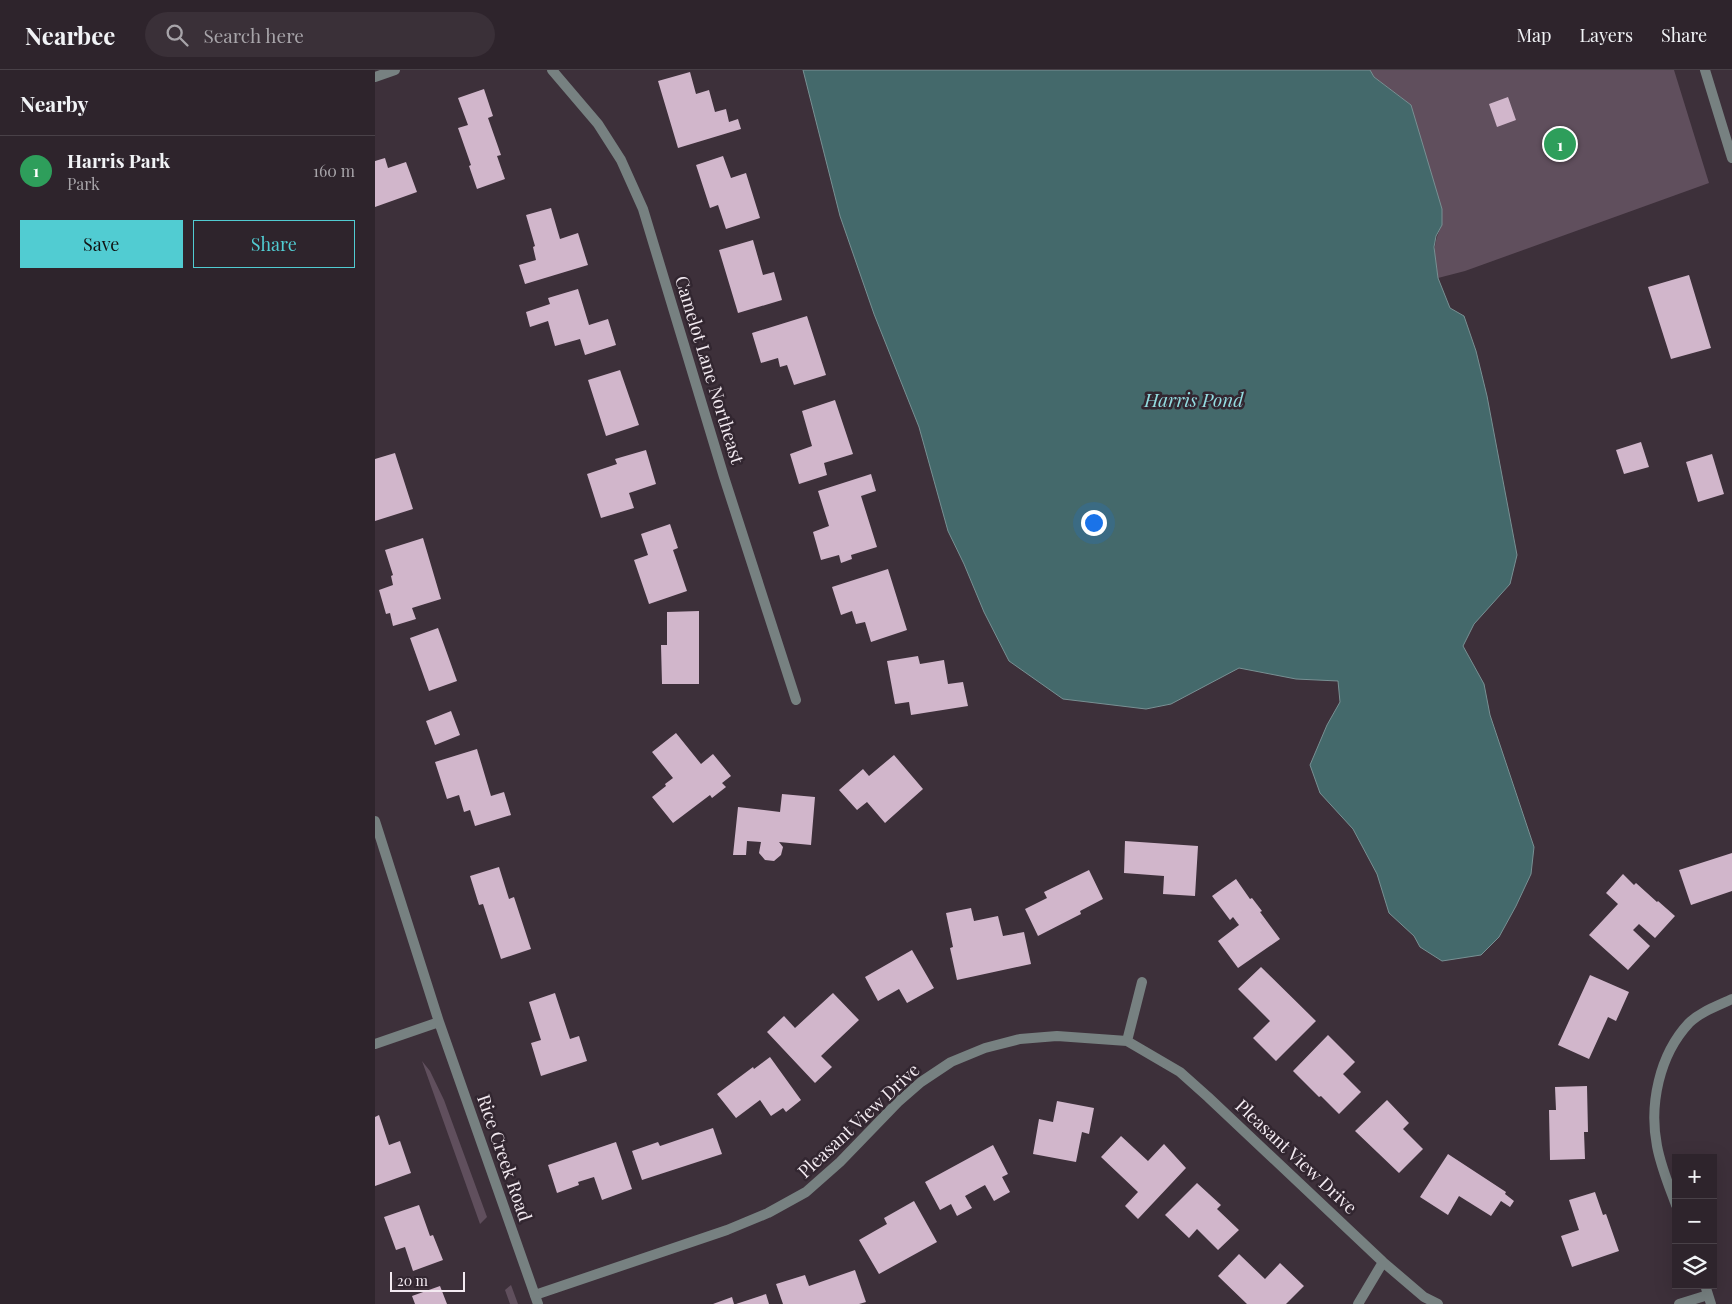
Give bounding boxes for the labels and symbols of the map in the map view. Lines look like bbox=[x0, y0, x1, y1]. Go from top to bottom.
pin: 1 bbox=[1544, 125, 1576, 163]
street label: Camelot Lane Northeast bbox=[670, 273, 750, 467]
water label: Harris Pond bbox=[1143, 386, 1244, 412]
your location bbox=[1081, 510, 1107, 536]
street label: Pleasant View Drive bbox=[792, 1058, 924, 1183]
street label: Rice Creek Road bbox=[472, 1091, 538, 1225]
street label: Pleasant View Drive bbox=[1231, 1094, 1363, 1219]
scale bar bbox=[390, 1269, 465, 1292]

